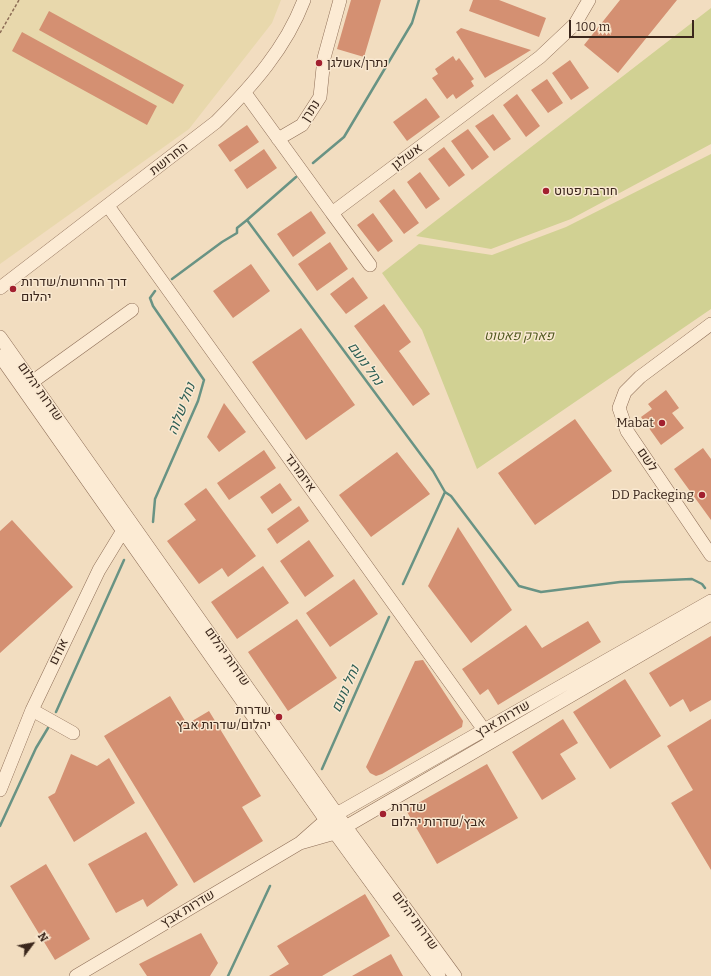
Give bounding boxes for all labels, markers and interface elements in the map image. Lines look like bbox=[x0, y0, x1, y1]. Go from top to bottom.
scale bar bbox=[571, 12, 696, 38]
text: 100 m bbox=[576, 20, 610, 34]
place label: נתרן/אשלגן bbox=[327, 55, 388, 71]
marker: נתרן/אשלגן bbox=[314, 58, 324, 68]
street label: נתרן bbox=[298, 97, 324, 125]
street label: החרושת bbox=[147, 139, 191, 179]
street label: אשלגן bbox=[389, 141, 425, 173]
place label: חורבת פטוט bbox=[554, 183, 618, 199]
marker: חורבת פטוט bbox=[541, 186, 551, 196]
place label: דרך החרושת/שדרות יהלום bbox=[21, 274, 127, 305]
marker: דרך החרושת/שדרות יהלום bbox=[8, 284, 18, 294]
park label: פארק פאטוט bbox=[484, 328, 554, 344]
water label: נחל נועם bbox=[344, 339, 386, 389]
street label: שדרות יהלום bbox=[14, 360, 66, 424]
water label: נחל שלוה bbox=[164, 381, 200, 437]
place label: Mabat bbox=[616, 415, 654, 431]
marker: Mabat bbox=[657, 418, 667, 428]
street label: לשם bbox=[633, 445, 661, 475]
street label: איזמרגד bbox=[281, 451, 319, 495]
place label: DD Packeging bbox=[611, 487, 694, 503]
marker: DD Packeging bbox=[697, 490, 707, 500]
street label: שדרות יהלום bbox=[201, 625, 253, 689]
street label: אודם bbox=[46, 636, 72, 668]
water label: נחל נועם bbox=[328, 663, 364, 715]
street label: שדרות אבץ bbox=[473, 697, 533, 741]
place label: שדרות יהלום/שדרות אבץ bbox=[176, 702, 271, 733]
marker: שדרות יהלום/שדרות אבץ bbox=[274, 712, 284, 722]
place label: שדרות אבץ/שדרות יהלום bbox=[391, 799, 486, 830]
marker: שדרות אבץ/שדרות יהלום bbox=[378, 809, 388, 819]
street label: שדרות אבץ bbox=[158, 887, 218, 931]
street label: שדרות יהלום bbox=[389, 889, 441, 953]
north arrow bbox=[12, 924, 52, 964]
text: N bbox=[35, 930, 50, 944]

